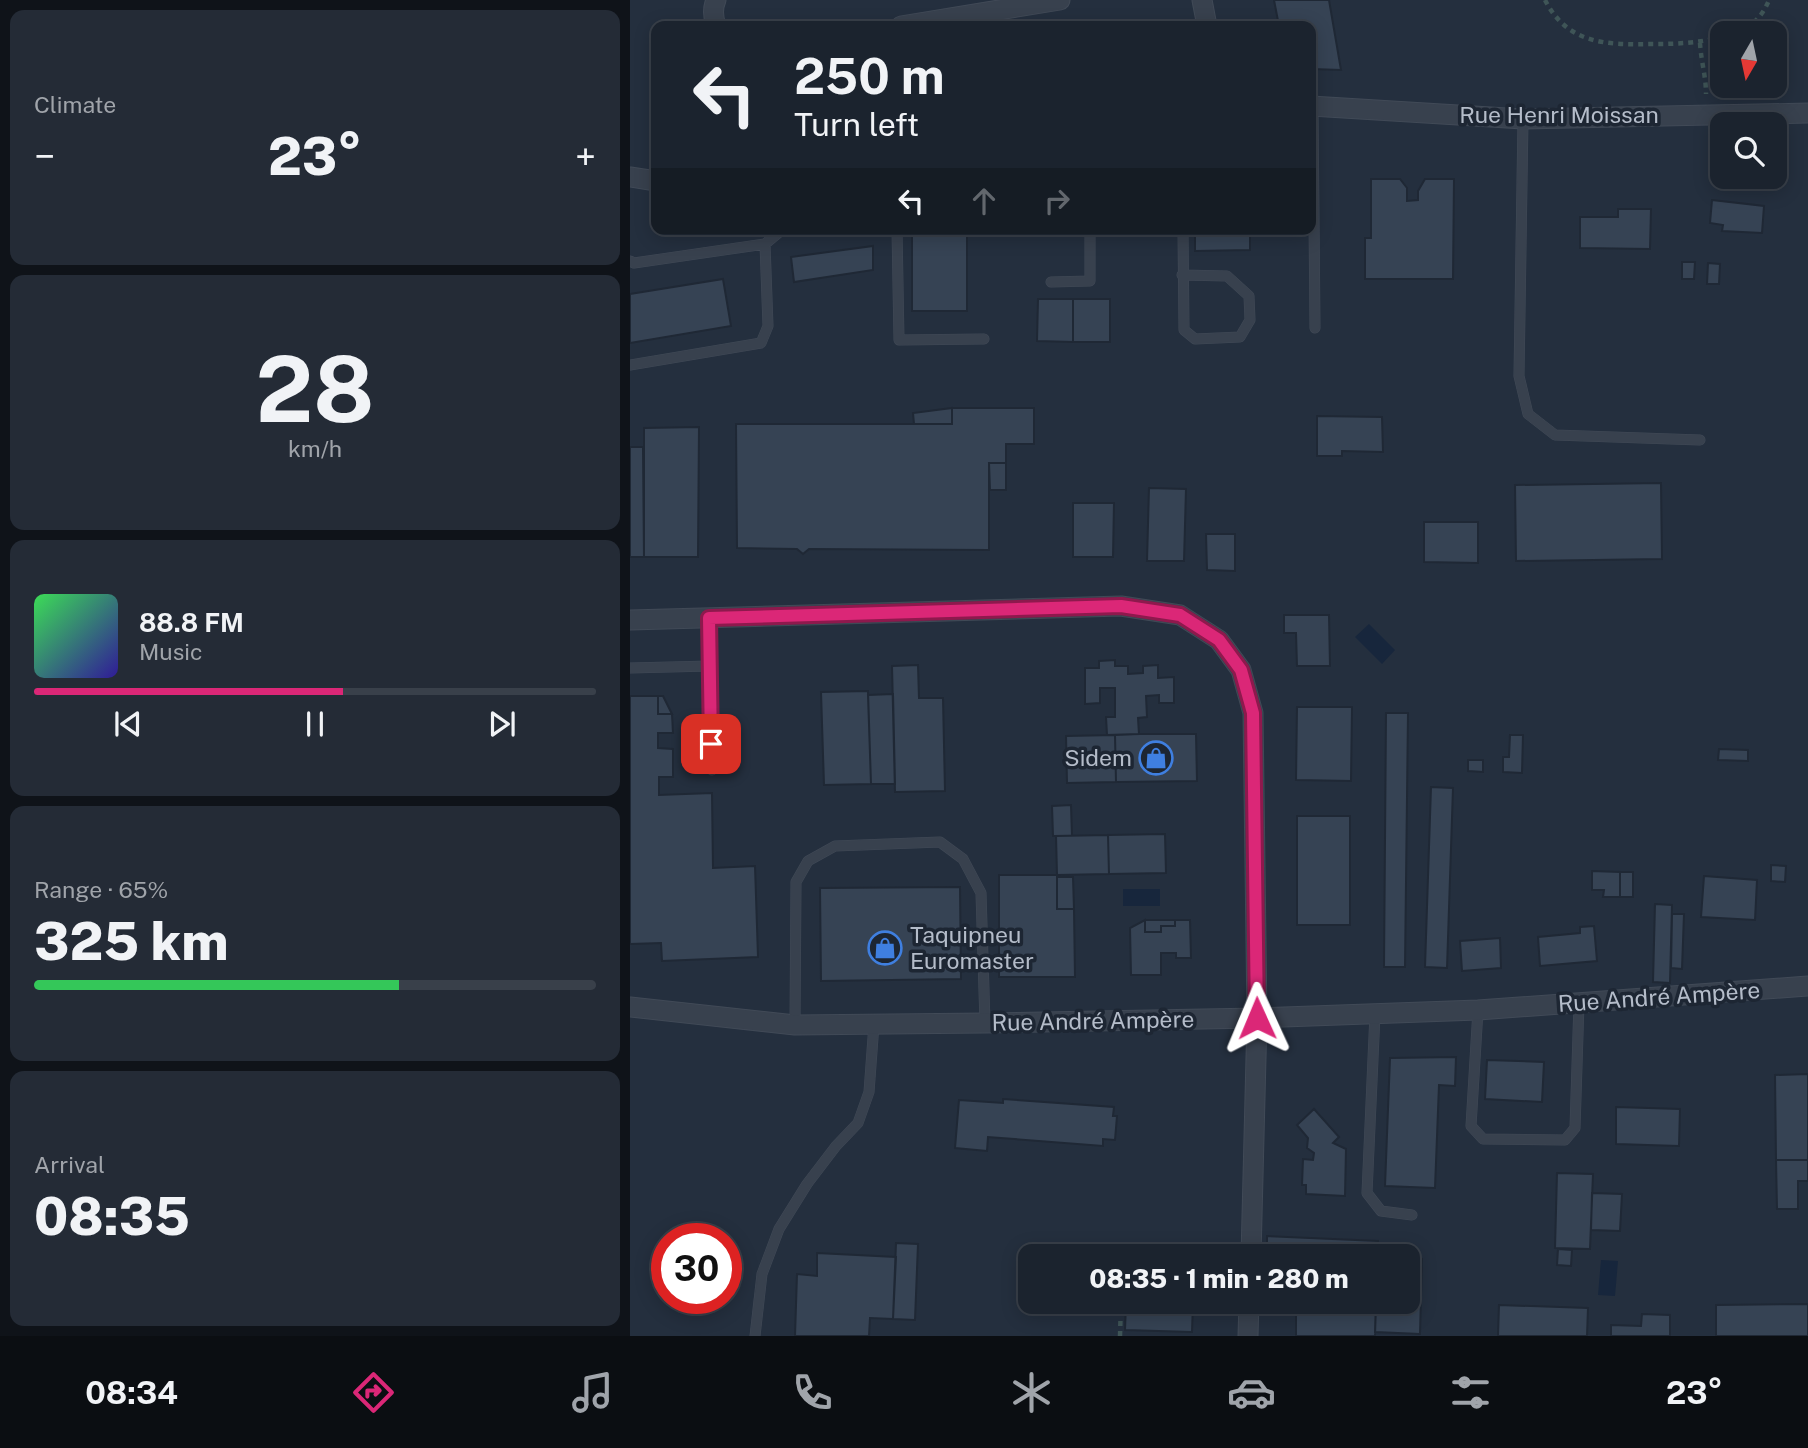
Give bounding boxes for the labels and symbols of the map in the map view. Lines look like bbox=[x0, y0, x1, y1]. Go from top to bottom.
north arrow bbox=[1710, 21, 1787, 98]
street label: Rue Henri Moissan bbox=[1459, 101, 1659, 128]
pin bbox=[681, 714, 741, 774]
shop icon: Sidem bbox=[1137, 739, 1175, 777]
place label: Sidem bbox=[1064, 744, 1132, 771]
place label: Taquipneu Euromaster bbox=[910, 921, 1034, 974]
shop icon: Taquipneu Euromaster bbox=[866, 929, 904, 967]
street label: Rue André Ampère bbox=[1557, 976, 1761, 1017]
position arrow bbox=[1220, 981, 1294, 1055]
street label: Rue André Ampère bbox=[991, 1005, 1195, 1036]
speed limit sign: 30 bbox=[651, 1223, 742, 1314]

